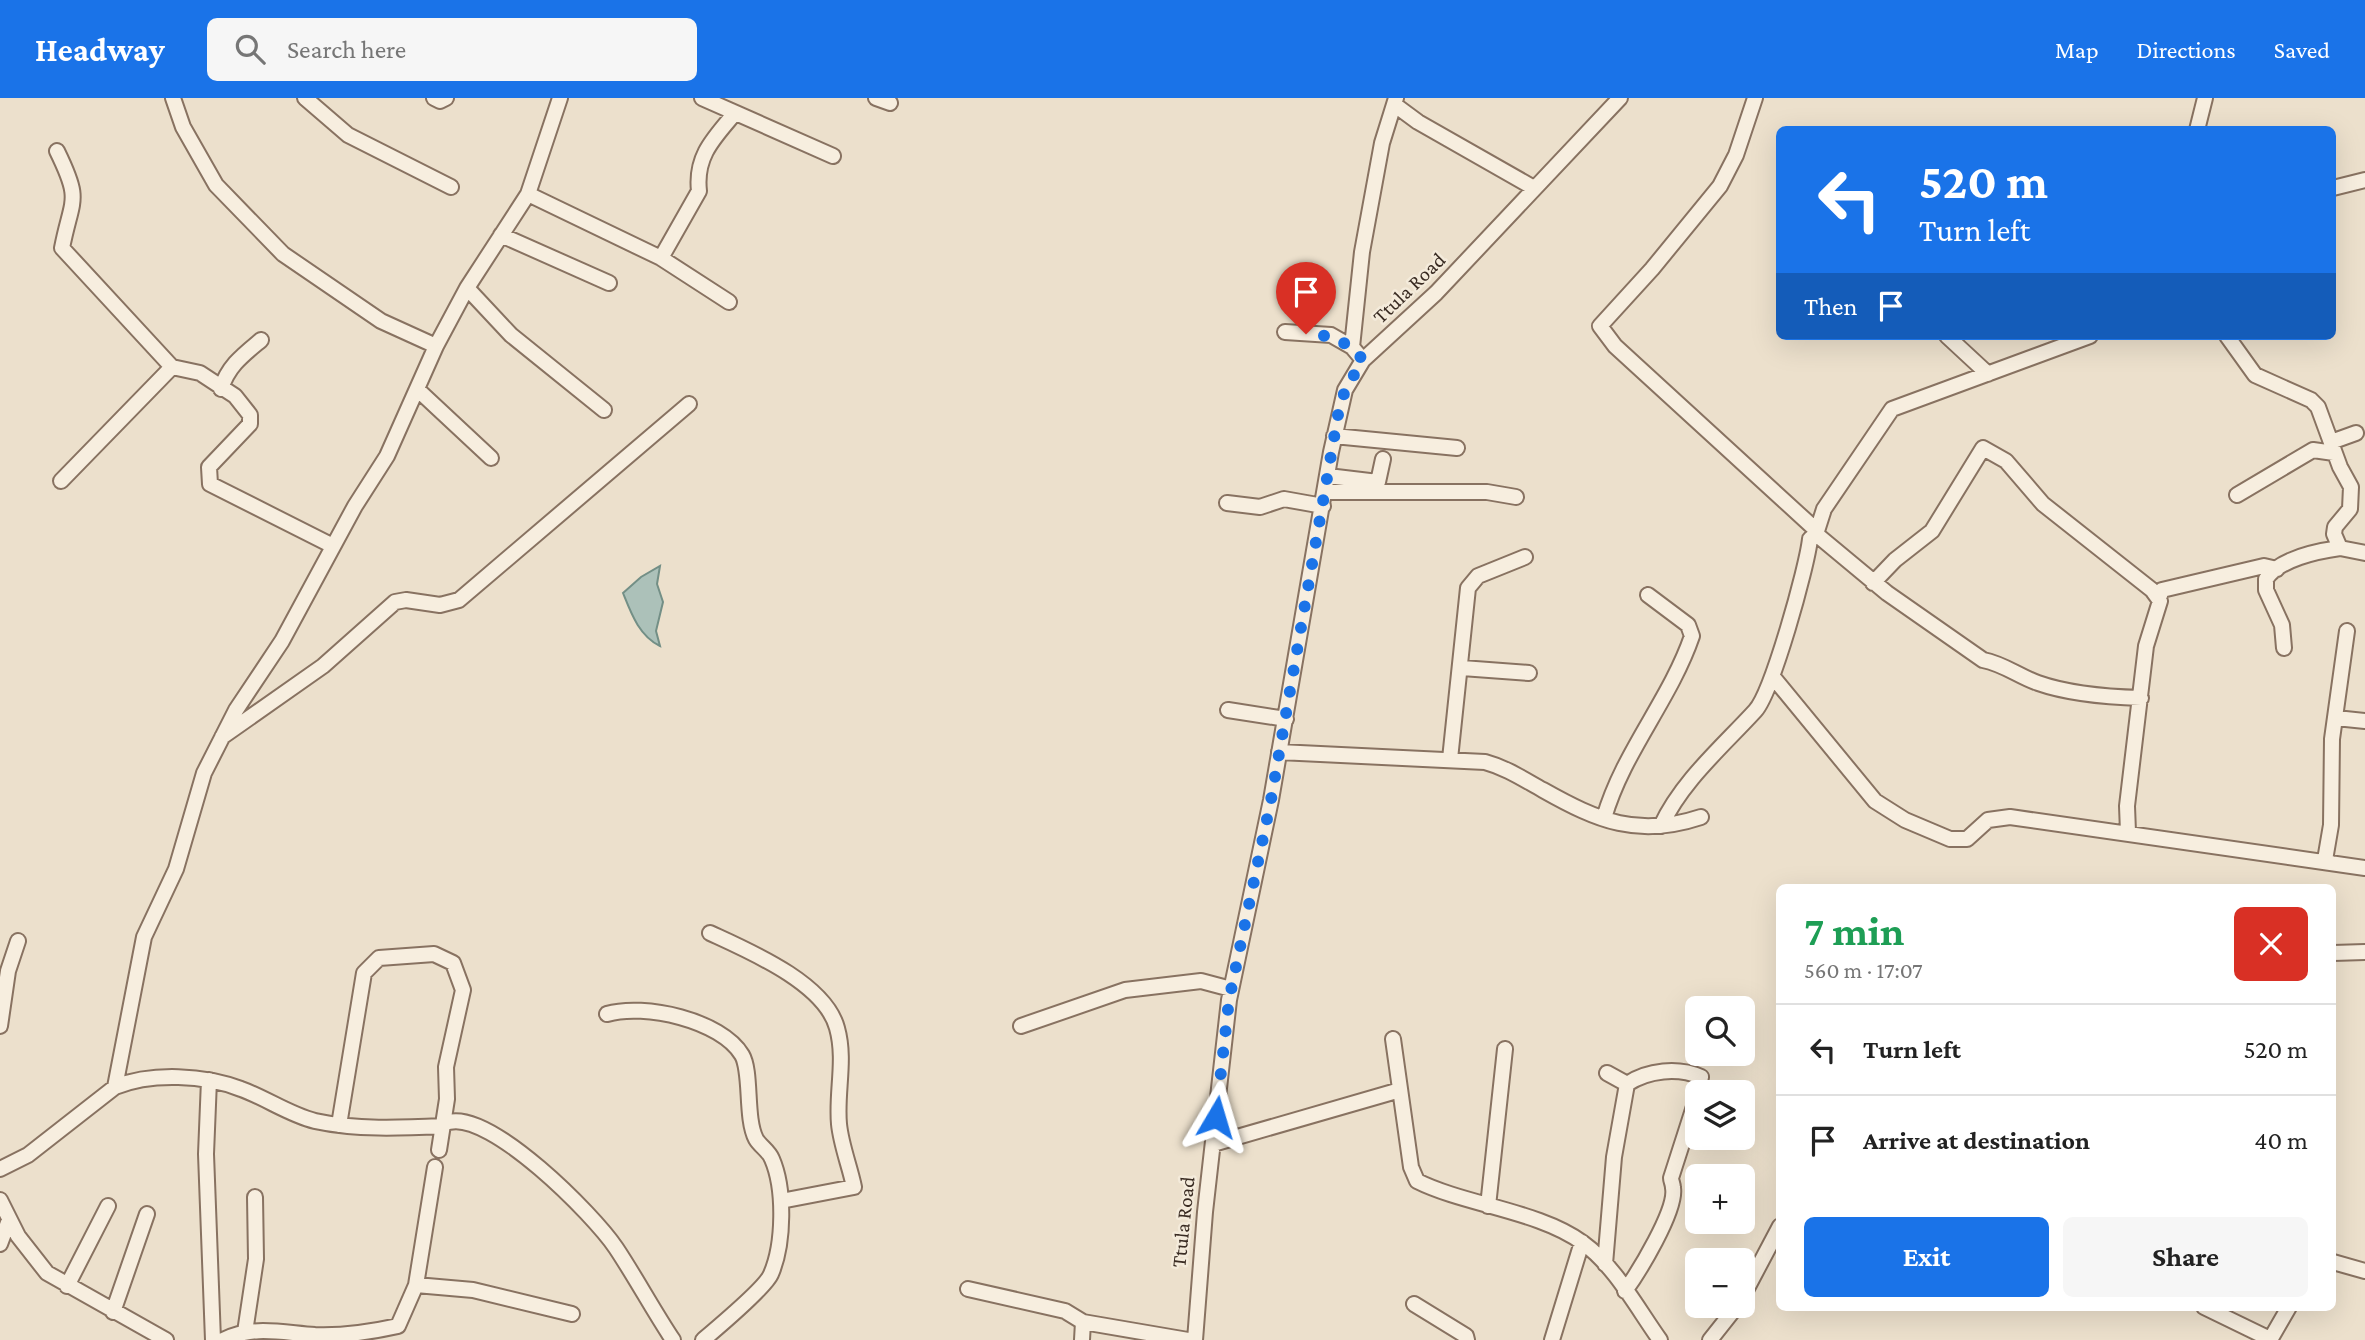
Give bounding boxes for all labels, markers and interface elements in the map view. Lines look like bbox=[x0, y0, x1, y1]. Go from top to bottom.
search box bbox=[207, 18, 697, 81]
icon: search bbox=[231, 30, 269, 68]
text: Headway bbox=[35, 31, 165, 68]
text: Search here bbox=[287, 35, 406, 64]
text: Map bbox=[2055, 36, 2099, 63]
text: Directions bbox=[2137, 36, 2236, 63]
text: Saved bbox=[2274, 36, 2330, 63]
icon: left bbox=[1804, 154, 1895, 245]
text: 520 m bbox=[1919, 154, 2048, 209]
text: Turn left bbox=[1919, 212, 2030, 248]
street label: Ttula Road bbox=[1368, 248, 1450, 328]
pin bbox=[1276, 262, 1336, 334]
icon: arrive bbox=[1287, 273, 1325, 311]
icon: arrive bbox=[1872, 287, 1910, 325]
text: Then bbox=[1804, 292, 1858, 321]
text: 7 min bbox=[1804, 907, 1904, 954]
button: close bbox=[2234, 907, 2308, 981]
text: 560 m · 17:07 bbox=[1804, 957, 1923, 983]
map controls bbox=[1685, 996, 1755, 1318]
button: search bbox=[1685, 996, 1755, 1066]
icon: left bbox=[1804, 1031, 1842, 1069]
text: Turn left bbox=[1863, 1035, 1961, 1064]
text: 520 m bbox=[2244, 1035, 2308, 1064]
position arrow bbox=[1179, 1080, 1253, 1154]
button: layers bbox=[1685, 1080, 1755, 1150]
icon: arrive bbox=[1804, 1122, 1842, 1160]
text: Arrive at destination bbox=[1863, 1126, 2090, 1155]
text: 40 m bbox=[2254, 1126, 2308, 1155]
button: + bbox=[1685, 1164, 1755, 1234]
street label: Ttula Road bbox=[1166, 1175, 1200, 1269]
button: Exit bbox=[1804, 1217, 2049, 1297]
button: Share bbox=[2063, 1217, 2308, 1297]
button: − bbox=[1685, 1248, 1755, 1318]

